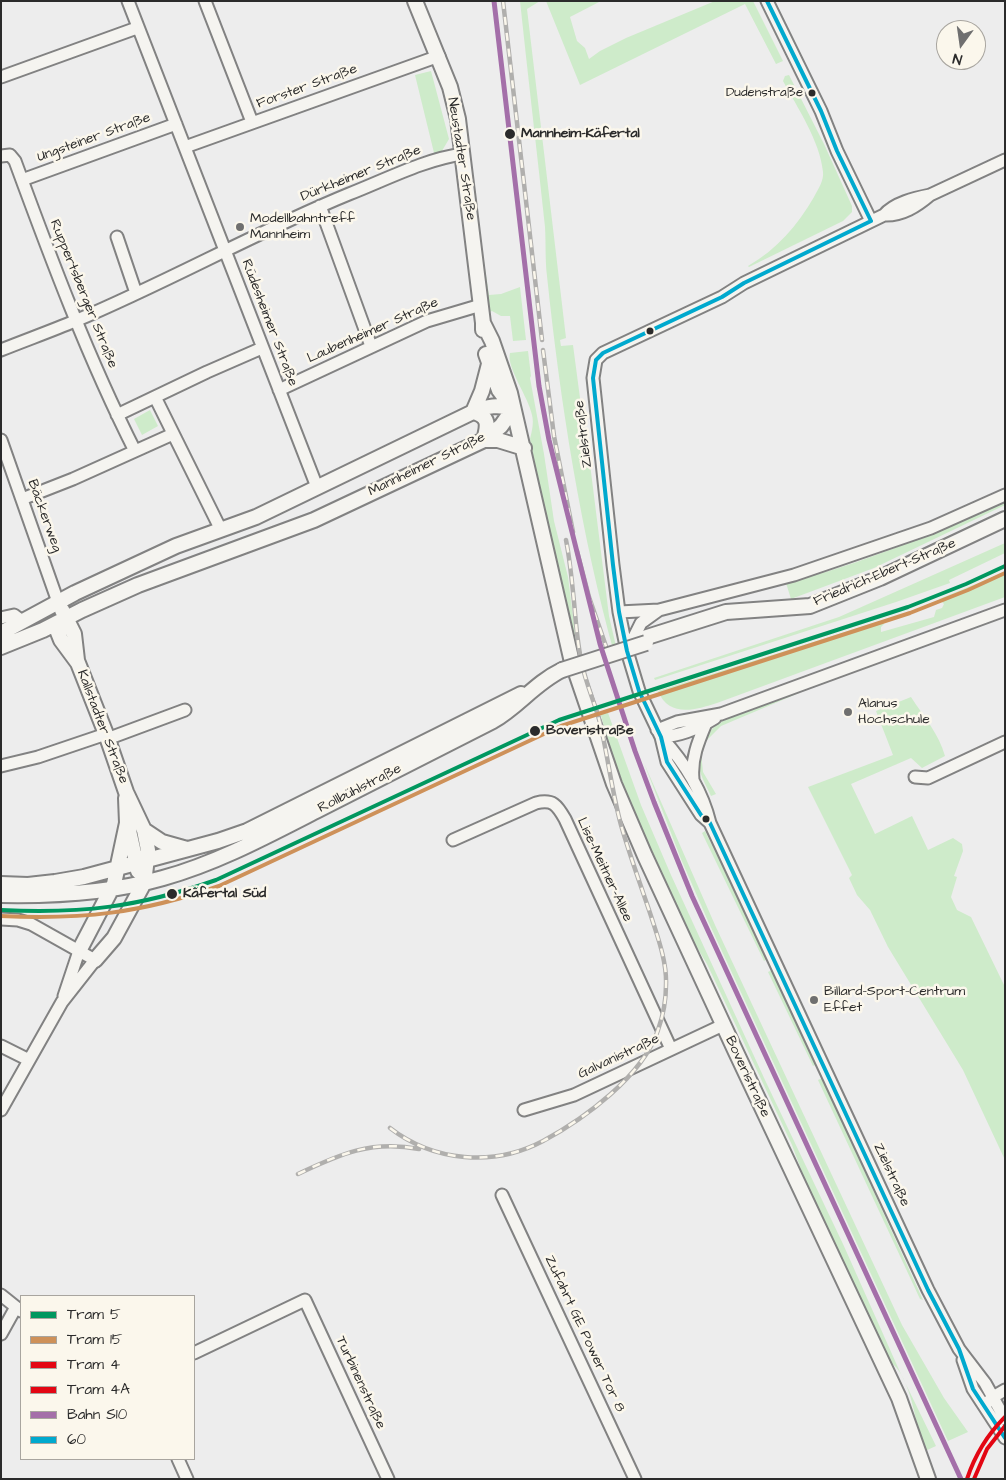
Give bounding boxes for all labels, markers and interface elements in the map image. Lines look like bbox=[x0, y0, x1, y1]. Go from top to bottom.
north arrow bbox=[936, 20, 986, 70]
text: N bbox=[951, 48, 964, 69]
street label: Forster Straße bbox=[254, 61, 360, 113]
place label: Dudenstraße bbox=[726, 85, 803, 101]
marker: Dudenstraße bbox=[807, 88, 817, 98]
street label: Neustadter Straße bbox=[443, 96, 479, 222]
street label: Ungsteiner Straße bbox=[35, 110, 153, 166]
place label: Mannheim-Käfertal bbox=[521, 126, 640, 142]
marker: Mannheim-Käfertal bbox=[503, 127, 517, 141]
street label: Dürkheimer Straße bbox=[299, 142, 423, 206]
place label: Modellbahntreff Mannheim bbox=[250, 211, 355, 243]
street label: Ruppertsberger Straße bbox=[45, 217, 121, 371]
marker: Modellbahntreff Mannheim bbox=[234, 221, 246, 233]
street label: Rüdesheimer Straße bbox=[237, 257, 301, 389]
street label: Laubenheimer Straße bbox=[305, 294, 441, 368]
unlabelled marker bbox=[645, 326, 655, 336]
street label: Zielstraße bbox=[572, 399, 596, 469]
street label: Mannheimer Straße bbox=[366, 429, 488, 501]
street label: Bäckerweg bbox=[23, 477, 65, 555]
street label: Friedrich-Ebert-Straße bbox=[811, 535, 959, 611]
street label: Kallstadter Straße bbox=[73, 668, 131, 786]
place label: Alanus Hochschule bbox=[858, 696, 930, 729]
marker: Alanus Hochschule bbox=[842, 706, 854, 718]
place label: Boveristraße bbox=[546, 723, 634, 739]
marker: Boveristraße bbox=[528, 724, 542, 738]
street label: Rollbühlstraße bbox=[315, 761, 405, 817]
unlabelled marker bbox=[701, 814, 711, 824]
street label: Lise-Meitner-Allee bbox=[573, 815, 635, 925]
place label: Käfertal Süd bbox=[183, 886, 266, 902]
marker: Käfertal Süd bbox=[165, 887, 179, 901]
place label: Billard-Sport-Centrum Effet bbox=[824, 984, 965, 1016]
marker: Billard-Sport-Centrum Effet bbox=[808, 994, 820, 1006]
street label: Galvanistraße bbox=[576, 1031, 662, 1083]
street label: Boveristraße bbox=[721, 1034, 773, 1120]
street label: Zielstraße bbox=[869, 1141, 913, 1209]
street label: Zufahrt GE Power Tor 8 bbox=[540, 1253, 628, 1415]
legend bbox=[20, 1295, 195, 1460]
text: Tram 5 bbox=[67, 1304, 121, 1325]
text: Tram 15 bbox=[67, 1329, 122, 1350]
street label: Turbinenstraße bbox=[331, 1334, 389, 1432]
text: Tram 4 bbox=[67, 1354, 120, 1375]
text: Tram 4A bbox=[67, 1379, 130, 1400]
text: Bahn S10 bbox=[67, 1404, 127, 1425]
text: 60 bbox=[67, 1429, 86, 1450]

